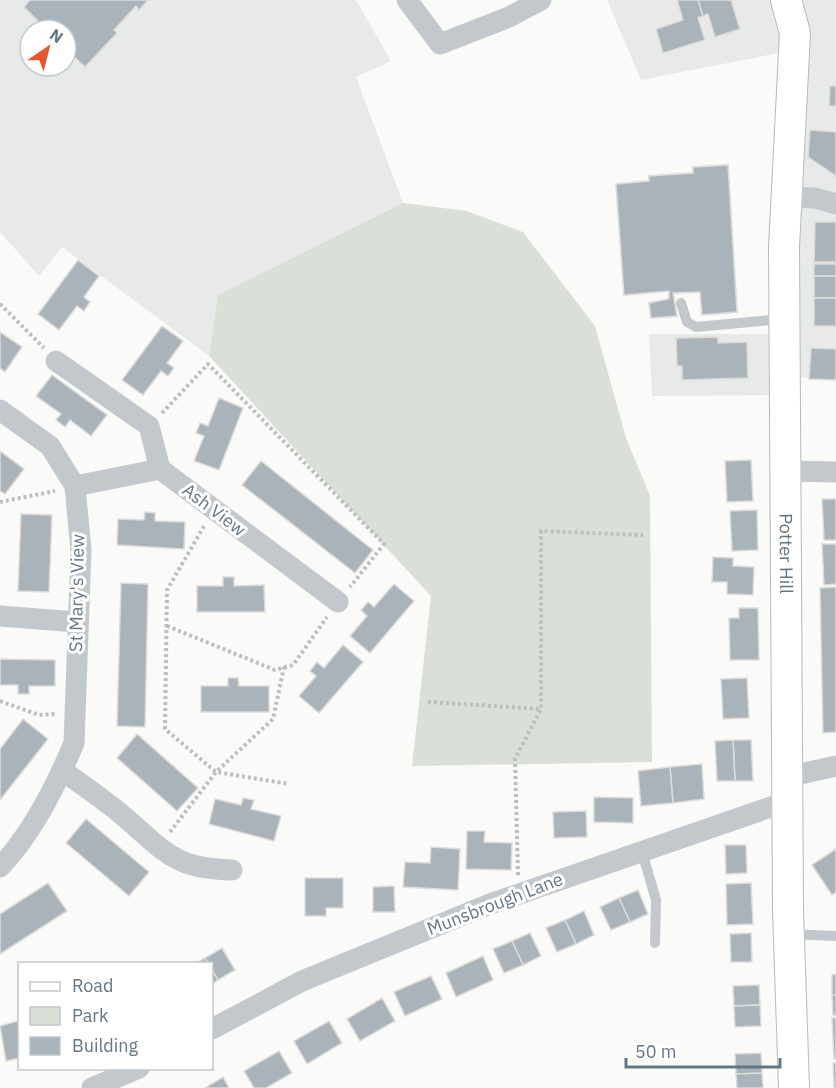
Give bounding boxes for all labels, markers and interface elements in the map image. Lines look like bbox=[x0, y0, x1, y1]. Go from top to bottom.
north arrow bbox=[18, 18, 78, 78]
text: N bbox=[46, 24, 67, 47]
street label: Ash View bbox=[178, 478, 251, 541]
street label: Potter Hill bbox=[775, 513, 798, 594]
street label: St Mary's View bbox=[64, 534, 89, 652]
street label: Munsbrough Lane bbox=[424, 867, 566, 940]
legend bbox=[18, 962, 213, 1070]
text: Road bbox=[72, 974, 113, 997]
text: Park bbox=[72, 1004, 109, 1027]
scale bar bbox=[626, 1031, 780, 1069]
text: Building bbox=[72, 1034, 139, 1057]
text: 50 m bbox=[635, 1040, 677, 1063]

